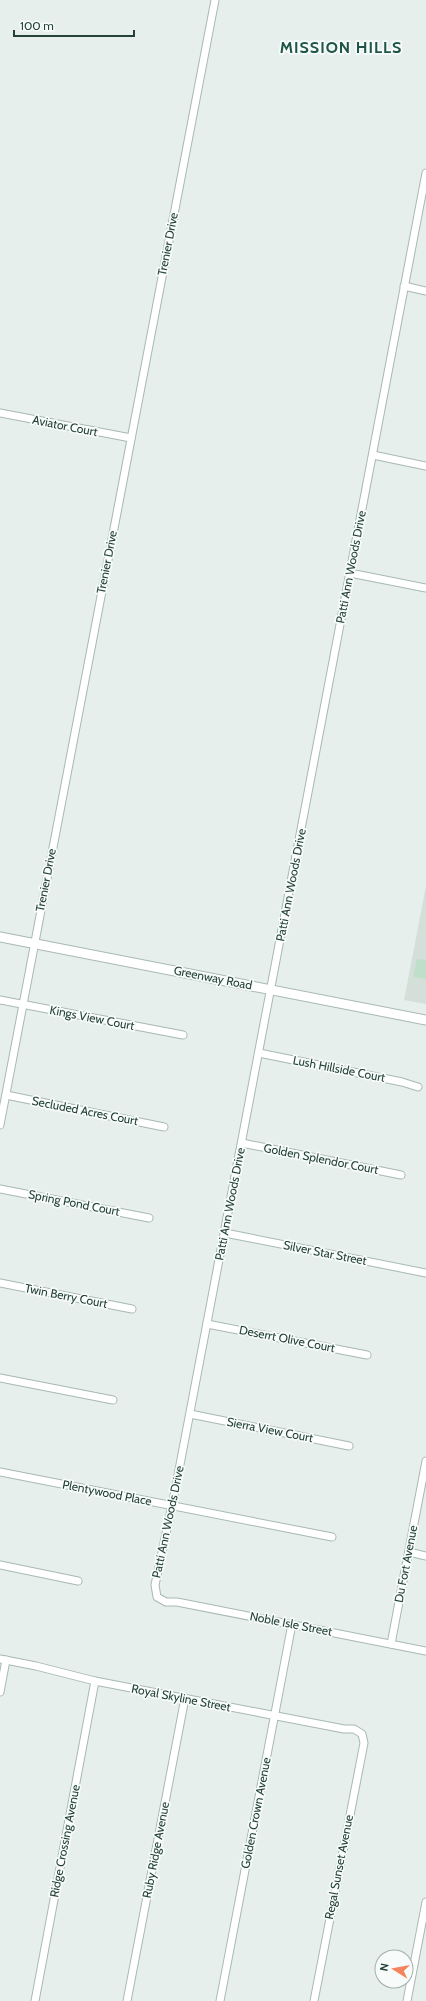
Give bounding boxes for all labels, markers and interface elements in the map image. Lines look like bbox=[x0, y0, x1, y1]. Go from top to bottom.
scale bar bbox=[14, 12, 134, 38]
text: 100 m bbox=[20, 18, 54, 33]
district label: MISSION HILLS bbox=[280, 38, 402, 57]
street label: Trenier Drive bbox=[154, 211, 181, 277]
street label: Aviator Court bbox=[31, 412, 99, 439]
street label: Patti Ann Woods Drive bbox=[332, 509, 369, 625]
street label: Trenier Drive bbox=[93, 529, 120, 595]
street label: Patti Ann Woods Drive bbox=[272, 827, 309, 943]
street label: Trenier Drive bbox=[32, 847, 59, 913]
street label: Greenway Road bbox=[173, 963, 254, 992]
street label: Kings View Court bbox=[49, 1002, 136, 1033]
street label: Lush Hillside Court bbox=[292, 1052, 387, 1085]
street label: Secluded Acres Court bbox=[31, 1093, 140, 1128]
street label: Golden Splendor Court bbox=[262, 1140, 380, 1177]
street label: Patti Ann Woods Drive bbox=[211, 1146, 248, 1262]
street label: Spring Pond Court bbox=[27, 1186, 121, 1219]
street label: Silver Star Street bbox=[282, 1237, 368, 1268]
street label: Twin Berry Court bbox=[24, 1280, 109, 1311]
street label: Deserrt Olive Court bbox=[238, 1322, 336, 1355]
street label: Sierra View Court bbox=[226, 1414, 314, 1445]
street label: Patti Ann Woods Drive bbox=[148, 1464, 187, 1579]
street label: Plentywood Place bbox=[61, 1477, 153, 1509]
street label: Du Fort Avenue bbox=[391, 1524, 420, 1604]
street label: Noble Isle Street bbox=[249, 1608, 334, 1639]
street label: Royal Skyline Street bbox=[130, 1681, 232, 1714]
street label: Golden Crown Avenue bbox=[237, 1756, 274, 1870]
street label: Ridge Crossing Avenue bbox=[46, 1783, 83, 1899]
street label: Ruby Ridge Avenue bbox=[139, 1800, 172, 1899]
street label: Regal Sunset Avenue bbox=[321, 1813, 356, 1920]
north arrow bbox=[374, 1949, 414, 1989]
text: N bbox=[377, 1962, 392, 1972]

